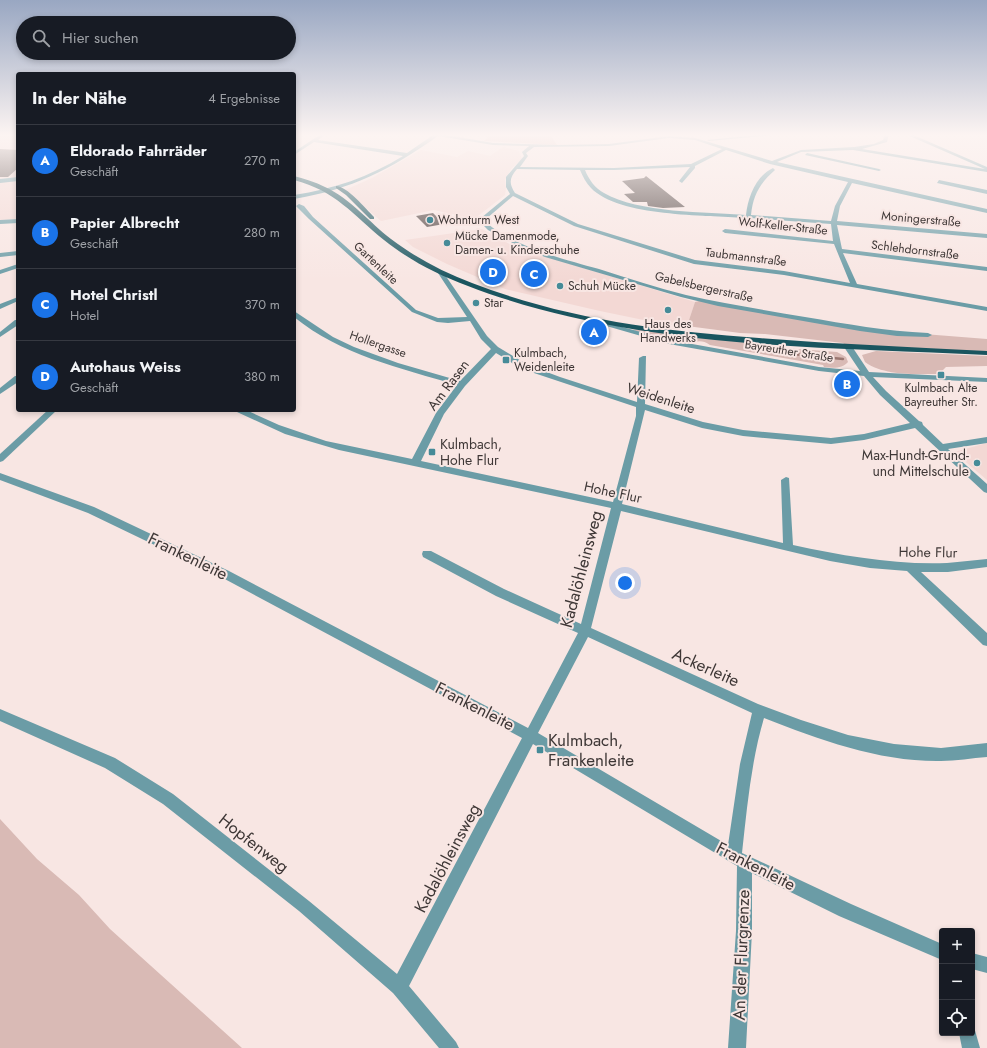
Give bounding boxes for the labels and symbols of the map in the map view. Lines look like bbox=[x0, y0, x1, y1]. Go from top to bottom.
street label: Moningerstraße bbox=[881, 207, 961, 231]
place label: Wohnturm West bbox=[438, 211, 519, 229]
street label: Wolf-Keller-Straße bbox=[738, 212, 828, 240]
marker: Wohnturm West bbox=[425, 215, 435, 225]
place label: Mücke Damenmode, Damen- u. Kinderschuhe bbox=[455, 227, 579, 259]
street label: Schlehdornstraße bbox=[870, 236, 960, 264]
street label: Gartenleite bbox=[350, 237, 402, 289]
marker: Mücke Damenmode, Damen- u. Kinderschuhe bbox=[442, 238, 452, 248]
street label: Taubmannstraße bbox=[704, 243, 788, 271]
pin: D bbox=[480, 257, 506, 287]
pin: C bbox=[521, 259, 547, 289]
street label: Gabelsbergerstraße bbox=[653, 267, 755, 307]
place label: Schuh Mücke bbox=[568, 277, 636, 295]
marker: Schuh Mücke bbox=[555, 281, 565, 291]
place label: Star bbox=[484, 294, 504, 312]
marker: Star bbox=[471, 298, 481, 308]
marker: Haus des Handwerks bbox=[663, 305, 673, 315]
place label: Haus des Handwerks bbox=[640, 315, 696, 347]
pin: A bbox=[581, 317, 607, 347]
street label: Hollergasse bbox=[347, 326, 409, 362]
street label: Bayreuther Straße bbox=[743, 335, 835, 367]
place label: Kulmbach, Weidenleite bbox=[514, 344, 575, 376]
street label: Am Rasen bbox=[422, 355, 474, 415]
marker: Kulmbach, Weidenleite bbox=[501, 355, 511, 365]
pin: B bbox=[834, 369, 860, 399]
marker: Kulmbach Alte Bayreuther Str. bbox=[936, 370, 946, 380]
street label: Weidenleite bbox=[624, 378, 698, 418]
place label: Kulmbach Alte Bayreuther Str. bbox=[904, 379, 978, 411]
place label: Kulmbach, Hohe Flur bbox=[440, 434, 502, 470]
place label: Max-Hundt-Grund- und Mittelschule bbox=[862, 445, 969, 481]
marker: Kulmbach, Hohe Flur bbox=[427, 447, 437, 457]
marker: Max-Hundt-Grund- und Mittelschule bbox=[972, 458, 982, 468]
street label: Hohe Flur bbox=[582, 476, 644, 508]
street label: Kadalöhleinsweg bbox=[554, 508, 608, 630]
street label: Frankenleite bbox=[144, 526, 232, 586]
street label: Hohe Flur bbox=[898, 541, 958, 563]
your location bbox=[615, 573, 635, 593]
street label: Ackerleite bbox=[669, 642, 744, 693]
street label: Frankenleite bbox=[431, 676, 519, 736]
place label: Kulmbach, Frankenleite bbox=[548, 728, 634, 772]
marker: Kulmbach, Frankenleite bbox=[535, 745, 545, 755]
street label: Kadalöhleinsweg bbox=[408, 799, 486, 917]
street label: Hopfenweg bbox=[214, 808, 294, 878]
street label: Frankenleite bbox=[712, 836, 800, 896]
street label: An der Flurgrenze bbox=[727, 889, 755, 1021]

